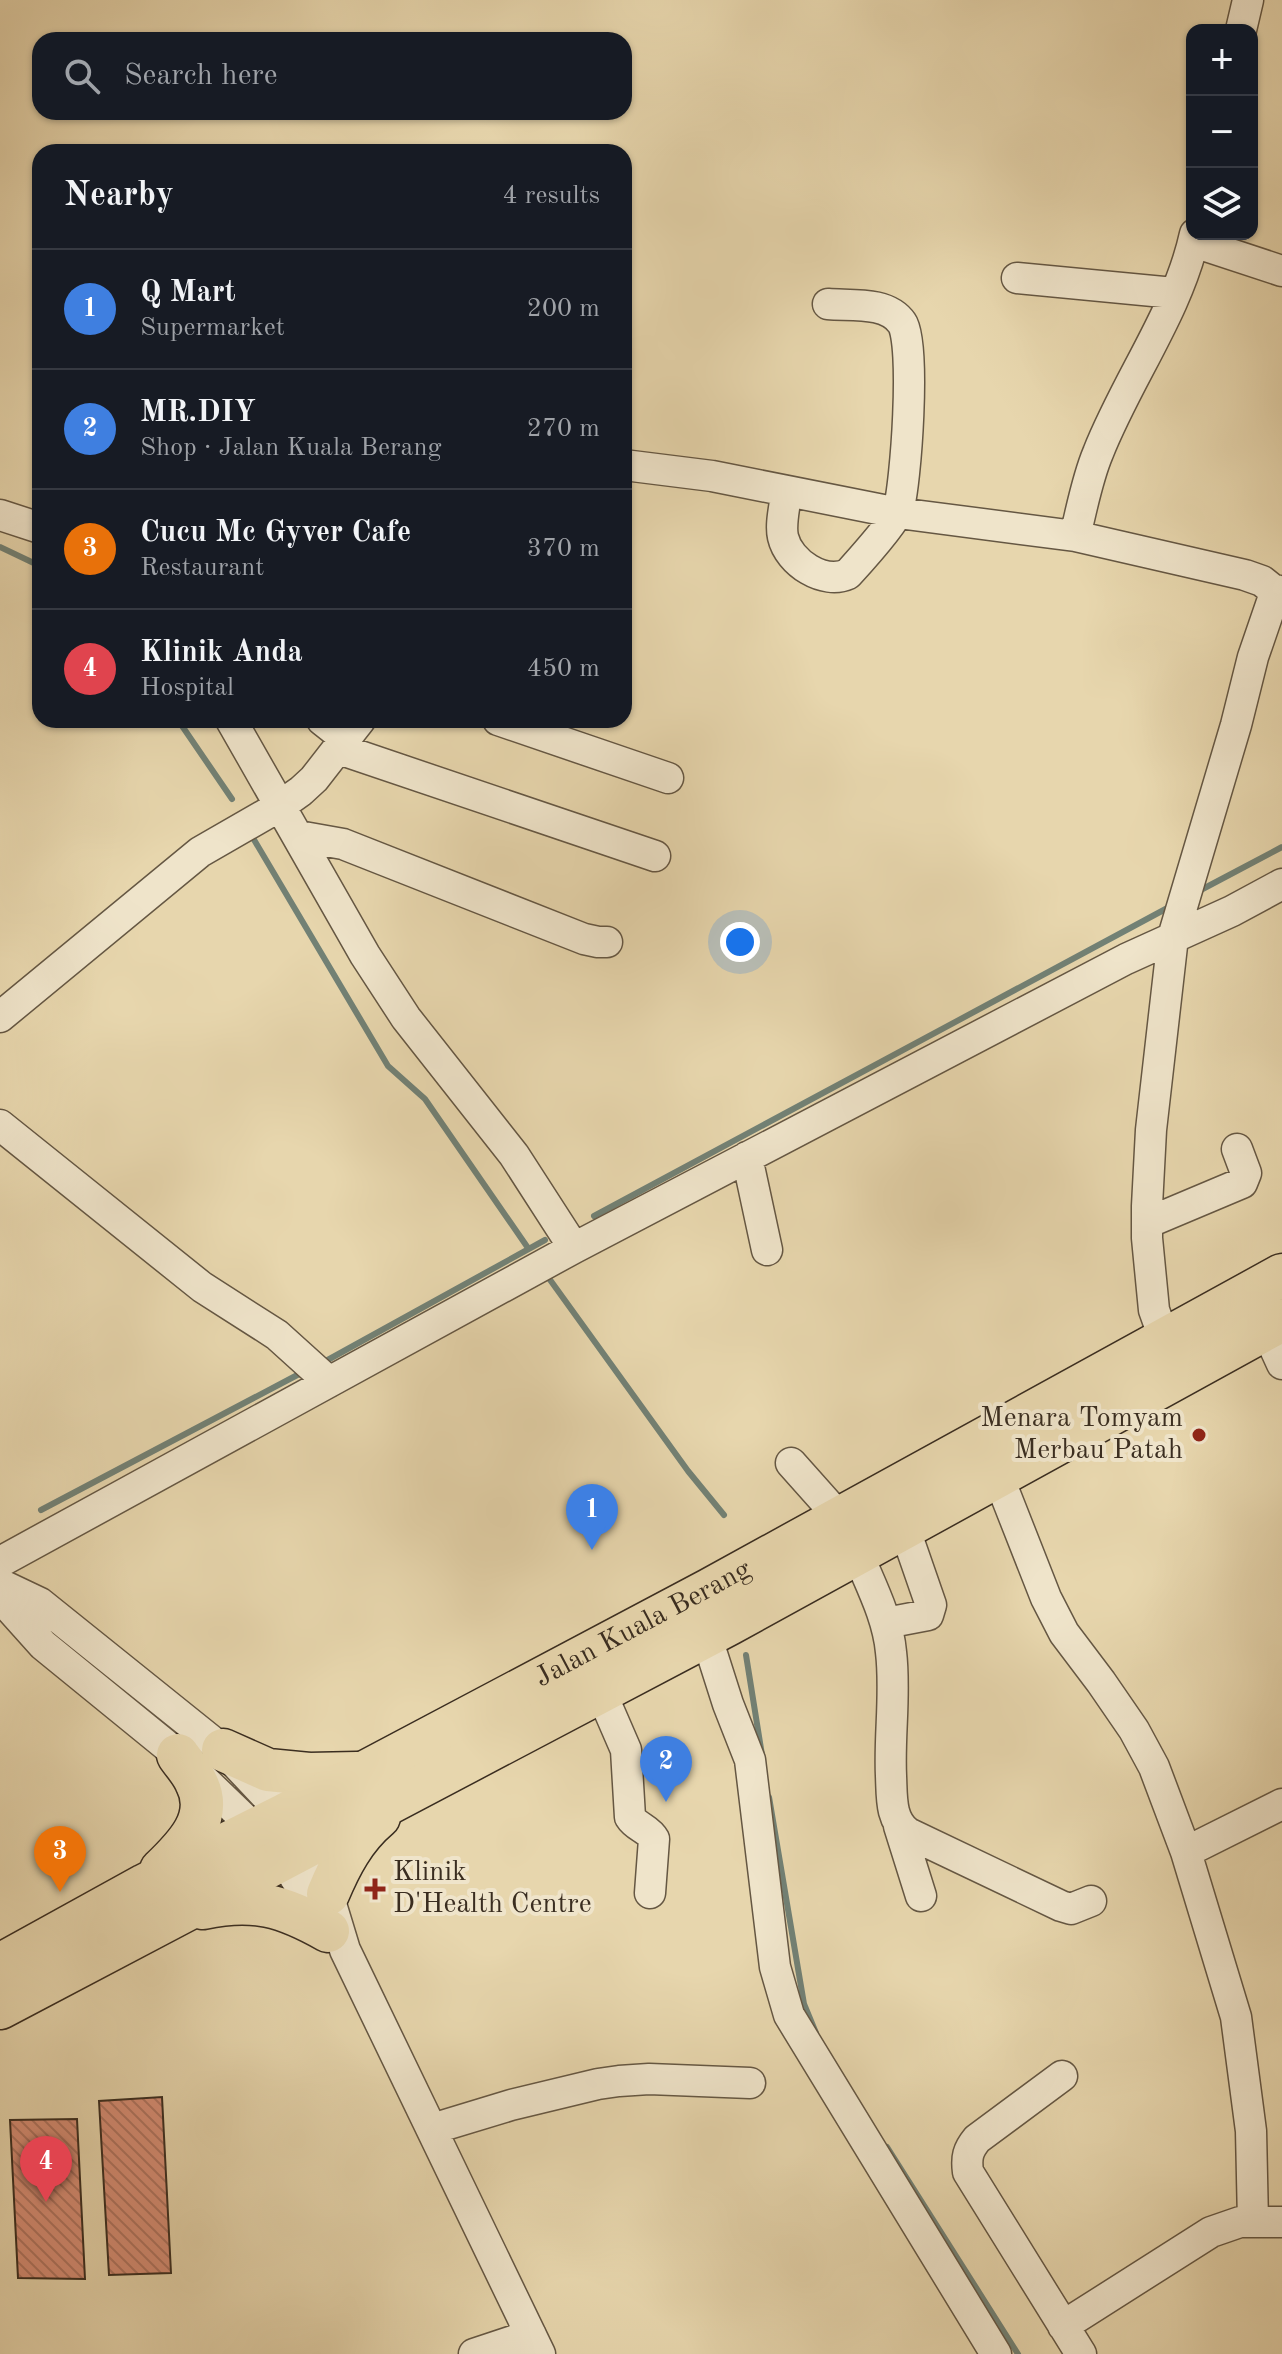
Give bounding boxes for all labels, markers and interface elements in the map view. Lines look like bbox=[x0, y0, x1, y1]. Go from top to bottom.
map controls bbox=[1186, 24, 1258, 240]
button: + bbox=[1186, 24, 1258, 96]
search box bbox=[32, 32, 632, 120]
icon: search bbox=[60, 54, 104, 98]
text: Search here bbox=[124, 61, 278, 91]
button: − bbox=[1186, 96, 1258, 168]
button: layers bbox=[1186, 168, 1258, 240]
text: Nearby bbox=[64, 179, 174, 213]
text: 4 results bbox=[502, 183, 600, 209]
text: Q Mart bbox=[140, 278, 236, 308]
text: 1 bbox=[82, 296, 98, 322]
text: 200 m bbox=[527, 296, 600, 322]
text: Supermarket bbox=[140, 315, 285, 341]
text: MR.DIY bbox=[140, 398, 256, 428]
text: 2 bbox=[82, 416, 98, 442]
text: 270 m bbox=[527, 416, 600, 442]
text: Shop · Jalan Kuala Berang bbox=[140, 435, 442, 461]
text: Cucu Mc Gyver Cafe bbox=[140, 518, 411, 548]
text: 3 bbox=[82, 536, 98, 562]
text: 370 m bbox=[527, 536, 600, 562]
text: Restaurant bbox=[140, 555, 264, 581]
text: Klinik Anda bbox=[140, 638, 303, 668]
text: 4 bbox=[82, 656, 98, 682]
text: 450 m bbox=[527, 656, 600, 682]
text: Hospital bbox=[140, 675, 234, 701]
your location bbox=[720, 922, 760, 962]
place label: Menara Tomyam Merbau Patah bbox=[980, 1405, 1183, 1465]
marker: Menara Tomyam Merbau Patah bbox=[1190, 1426, 1208, 1444]
pin: 1 bbox=[566, 1484, 618, 1550]
street label: Jalan Kuala Berang bbox=[531, 1556, 756, 1693]
pin: 2 bbox=[640, 1736, 692, 1802]
pin: 3 bbox=[34, 1826, 86, 1892]
place label: Klinik D'Health Centre bbox=[393, 1859, 592, 1919]
marker: Klinik D'Health Centre bbox=[364, 1878, 386, 1900]
pin: 4 bbox=[20, 2136, 72, 2202]

